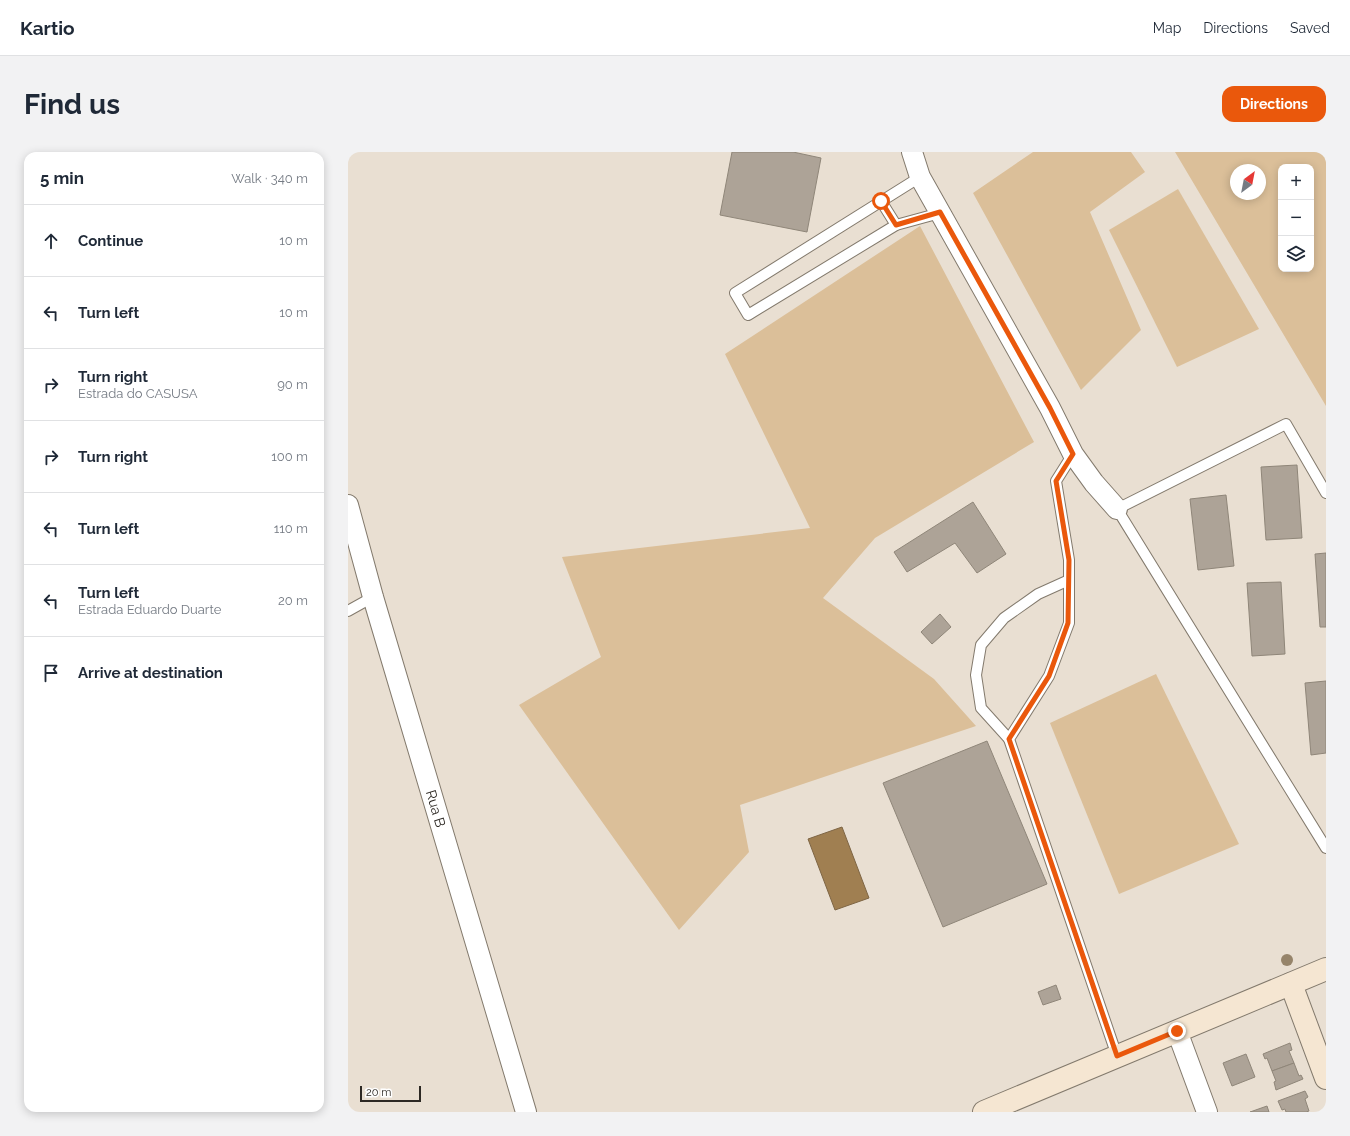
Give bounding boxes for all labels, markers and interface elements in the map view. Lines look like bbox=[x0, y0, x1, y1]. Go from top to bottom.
text: Kartio bbox=[20, 17, 75, 39]
text: Map bbox=[1153, 20, 1181, 36]
text: Directions bbox=[1203, 20, 1268, 36]
text: Saved bbox=[1290, 20, 1330, 36]
button: Directions bbox=[1222, 86, 1326, 122]
text: Find us bbox=[24, 88, 120, 121]
north arrow bbox=[1230, 164, 1266, 200]
map controls bbox=[1278, 164, 1314, 272]
button: + bbox=[1278, 164, 1314, 200]
text: 5 min bbox=[40, 168, 84, 188]
text: Walk · 340 m bbox=[231, 171, 308, 186]
route start bbox=[872, 192, 890, 210]
button: − bbox=[1278, 200, 1314, 236]
icon: ahead bbox=[40, 230, 62, 252]
text: Continue bbox=[78, 232, 143, 250]
text: 10 m bbox=[279, 233, 308, 248]
button: layers bbox=[1278, 236, 1314, 272]
icon: left bbox=[40, 302, 62, 324]
text: Turn left bbox=[78, 304, 139, 322]
text: 10 m bbox=[279, 305, 308, 320]
text: Turn right bbox=[78, 368, 148, 386]
icon: right bbox=[40, 374, 62, 396]
text: 90 m bbox=[277, 377, 308, 392]
text: Estrada do CASUSA bbox=[78, 386, 197, 401]
icon: right bbox=[40, 446, 62, 468]
text: Turn right bbox=[78, 448, 148, 466]
text: 100 m bbox=[271, 449, 308, 464]
icon: left bbox=[40, 518, 62, 540]
text: Turn left bbox=[78, 520, 139, 538]
text: 110 m bbox=[274, 521, 308, 536]
text: Turn left bbox=[78, 584, 139, 602]
icon: left bbox=[40, 590, 62, 612]
text: 20 m bbox=[278, 593, 308, 608]
text: Estrada Eduardo Duarte bbox=[78, 602, 221, 617]
icon: arrive bbox=[40, 662, 62, 684]
text: Arrive at destination bbox=[78, 664, 223, 682]
street label: Rua B bbox=[423, 788, 449, 829]
route end bbox=[1168, 1022, 1186, 1040]
scale bar bbox=[360, 1084, 421, 1103]
text: 20 m bbox=[366, 1086, 391, 1099]

